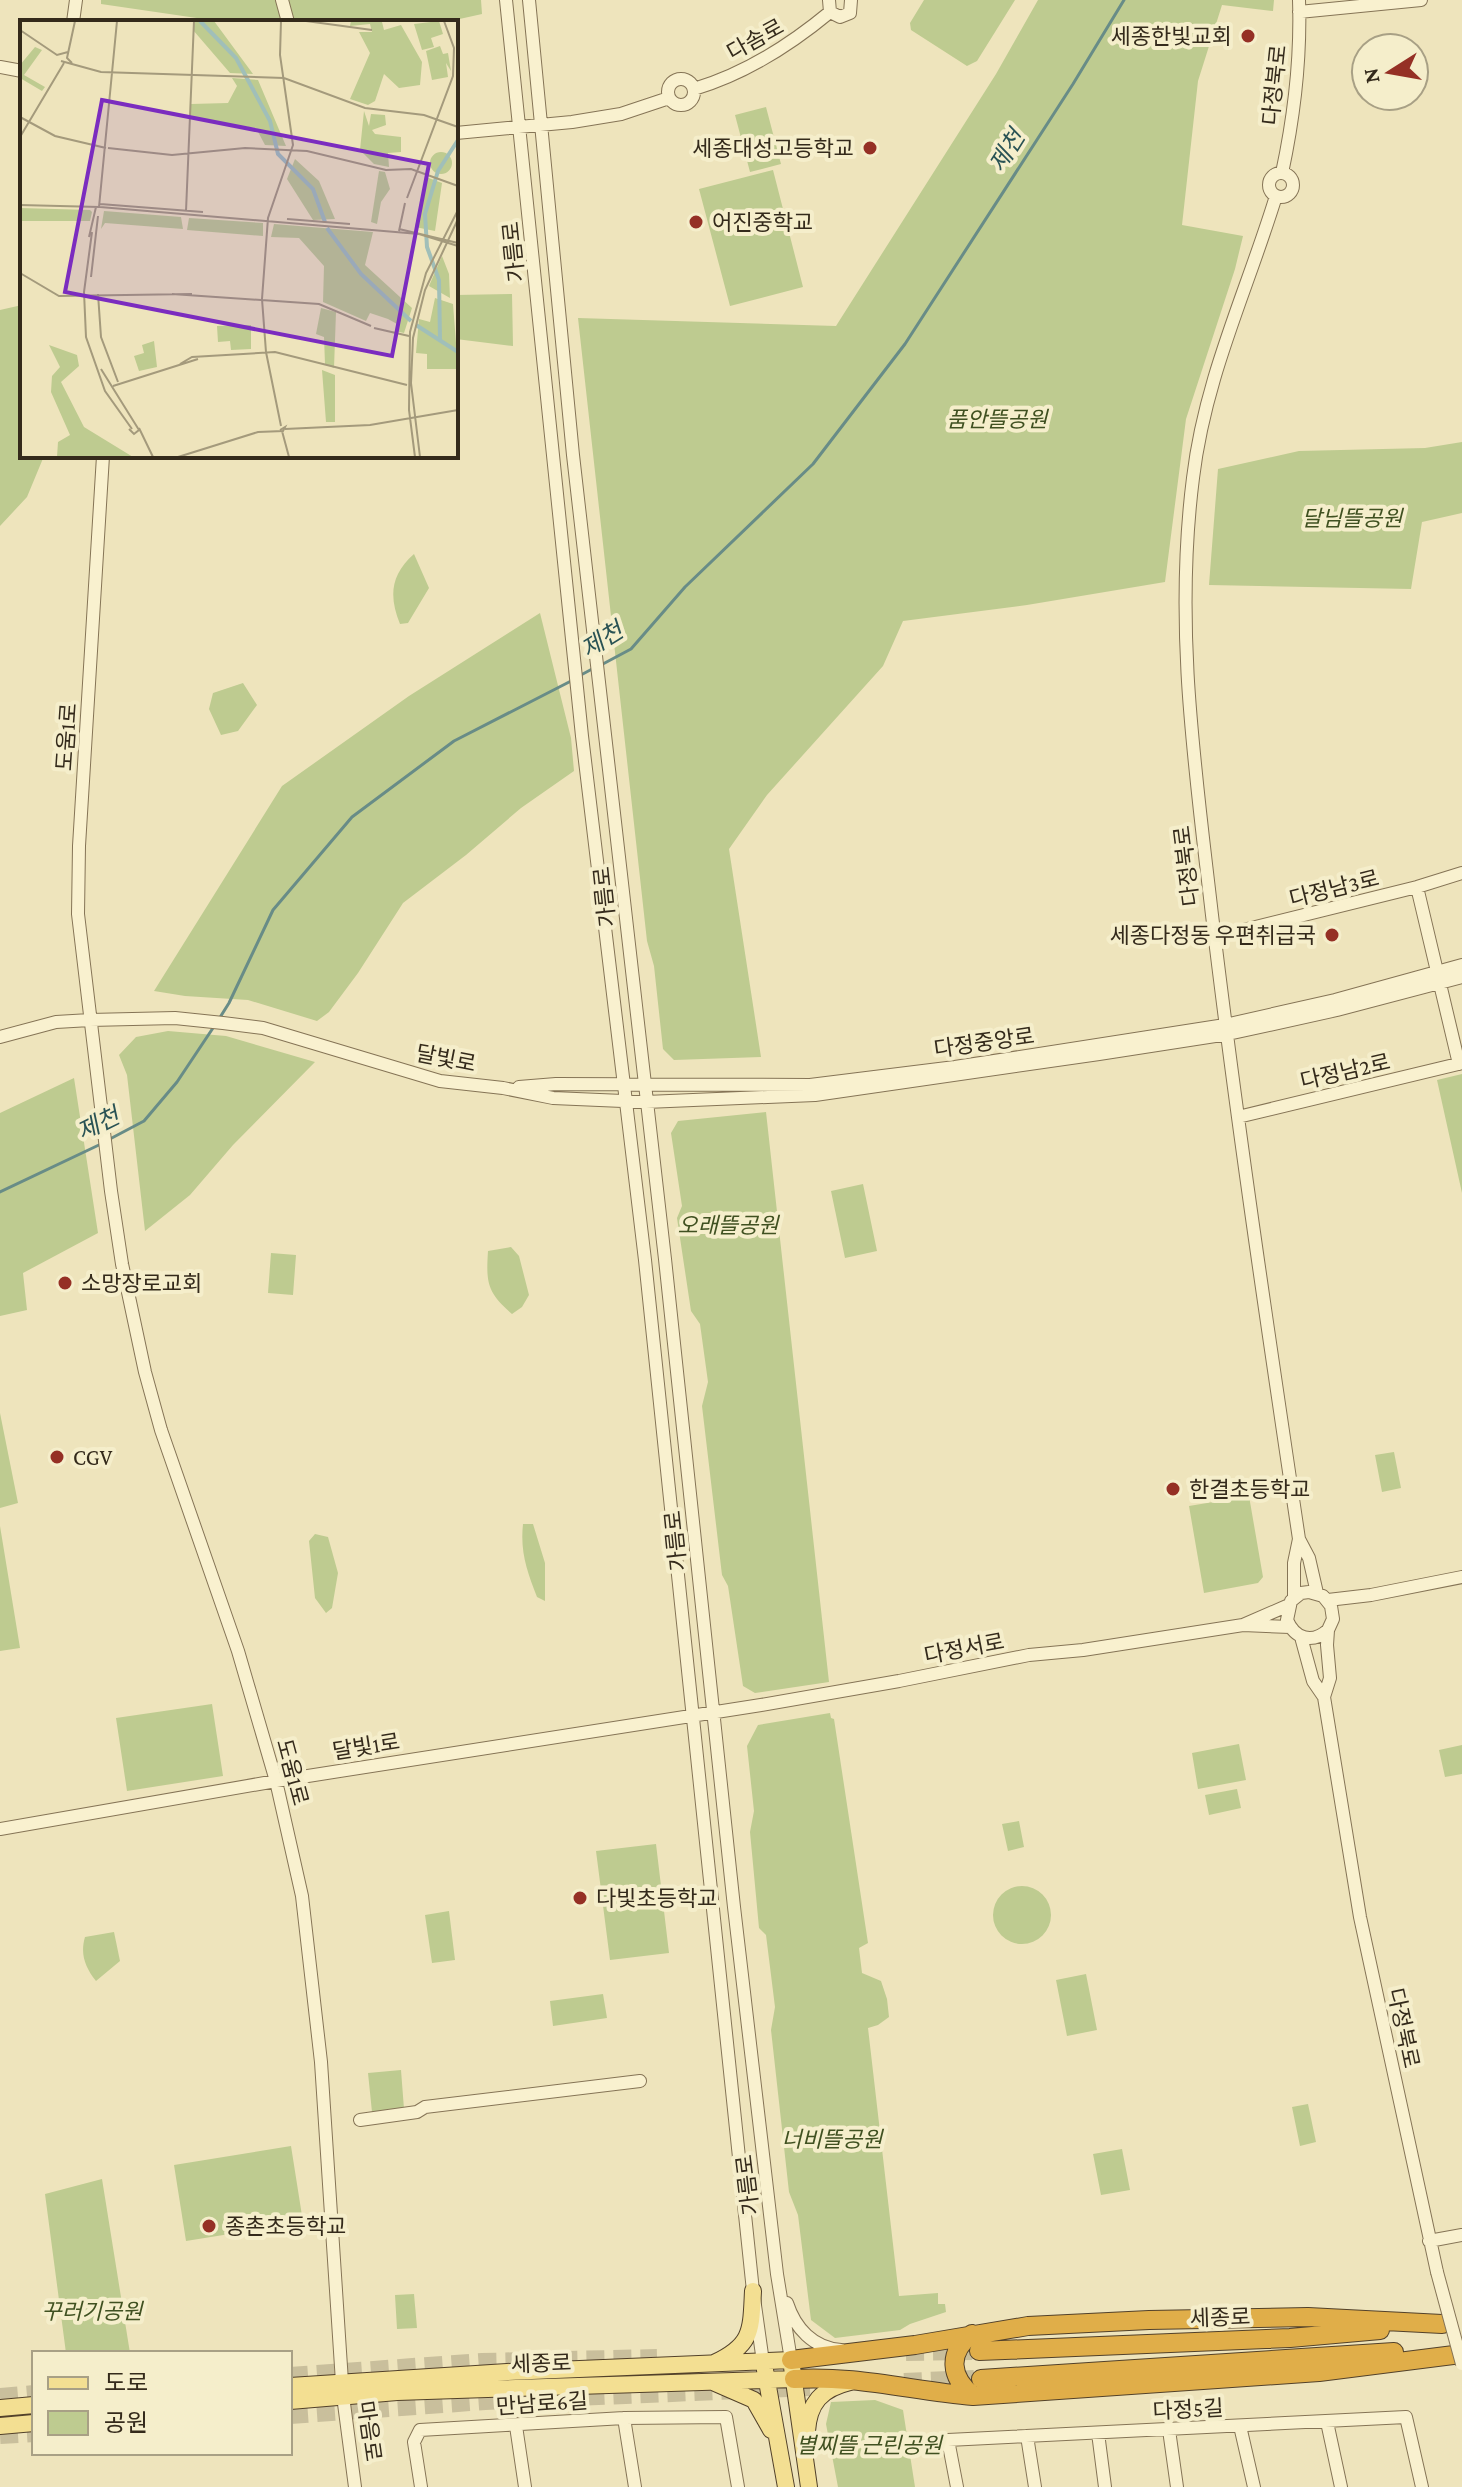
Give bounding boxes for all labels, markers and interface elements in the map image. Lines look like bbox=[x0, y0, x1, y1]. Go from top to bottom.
street label: 다솜로 bbox=[723, 14, 788, 65]
inset map bbox=[20, 20, 458, 458]
place label: 세종한빛교회 bbox=[1111, 24, 1232, 49]
marker: 세종한빛교회 bbox=[1239, 27, 1257, 45]
north arrow bbox=[1350, 32, 1430, 112]
street label: 다정북로 bbox=[1258, 43, 1291, 127]
text: N bbox=[1357, 66, 1385, 85]
water label: 제천 bbox=[983, 122, 1031, 177]
place label: 세종대성고등학교 bbox=[692, 136, 854, 161]
marker: 세종대성고등학교 bbox=[861, 139, 879, 157]
place label: 어진중학교 bbox=[712, 210, 813, 235]
marker: 어진중학교 bbox=[687, 213, 705, 231]
street label: 가름로 bbox=[498, 220, 529, 283]
park label: 품안뜰공원 bbox=[946, 407, 1049, 432]
park label: 달님뜰공원 bbox=[1301, 506, 1404, 531]
water label: 제천 bbox=[576, 615, 630, 663]
street label: 도움1로 bbox=[52, 702, 81, 772]
street label: 다정북로 bbox=[1169, 824, 1204, 908]
street label: 가름로 bbox=[589, 865, 620, 928]
street label: 다정남3로 bbox=[1287, 865, 1381, 912]
place label: 세종다정동 우편취급국 bbox=[1109, 923, 1316, 948]
marker: 세종다정동 우편취급국 bbox=[1323, 926, 1341, 944]
street label: 다정중앙로 bbox=[932, 1023, 1036, 1062]
street label: 달빛로 bbox=[414, 1040, 478, 1077]
street label: 다정남2로 bbox=[1298, 1049, 1392, 1094]
water label: 제천 bbox=[72, 1100, 126, 1145]
park label: 오래뜰공원 bbox=[677, 1213, 780, 1238]
place label: 소망장로교회 bbox=[81, 1271, 202, 1296]
marker: 소망장로교회 bbox=[56, 1274, 74, 1292]
place label: CGV bbox=[73, 1445, 113, 1470]
marker: CGV bbox=[48, 1448, 66, 1466]
place label: 한결초등학교 bbox=[1189, 1477, 1310, 1502]
marker: 한결초등학교 bbox=[1164, 1480, 1182, 1498]
street label: 가름로 bbox=[660, 1509, 691, 1572]
street label: 다정서로 bbox=[922, 1628, 1006, 1668]
street label: 달빛1로 bbox=[331, 1729, 402, 1764]
street label: 도움1로 bbox=[272, 1736, 313, 1808]
place label: 다빛초등학교 bbox=[596, 1886, 717, 1911]
marker: 다빛초등학교 bbox=[571, 1889, 589, 1907]
street label: 다정북로 bbox=[1383, 1986, 1424, 2070]
park label: 너비뜰공원 bbox=[781, 2127, 884, 2152]
street label: 가름로 bbox=[731, 2153, 764, 2217]
place label: 종촌초등학교 bbox=[225, 2214, 346, 2239]
marker: 종촌초등학교 bbox=[200, 2217, 218, 2235]
park label: 꾸러기공원 bbox=[41, 2299, 144, 2324]
street label: 세종로 bbox=[1189, 2304, 1251, 2331]
street label: 세종로 bbox=[510, 2350, 572, 2377]
legend bbox=[32, 2351, 292, 2455]
text: 도로 bbox=[104, 2369, 148, 2396]
street label: 만남로6길 bbox=[495, 2388, 589, 2419]
street label: 다정5길 bbox=[1152, 2395, 1224, 2424]
street label: 마음로 bbox=[353, 2399, 386, 2463]
text: 공원 bbox=[104, 2409, 148, 2436]
park label: 별찌뜰 근린공원 bbox=[796, 2433, 944, 2458]

